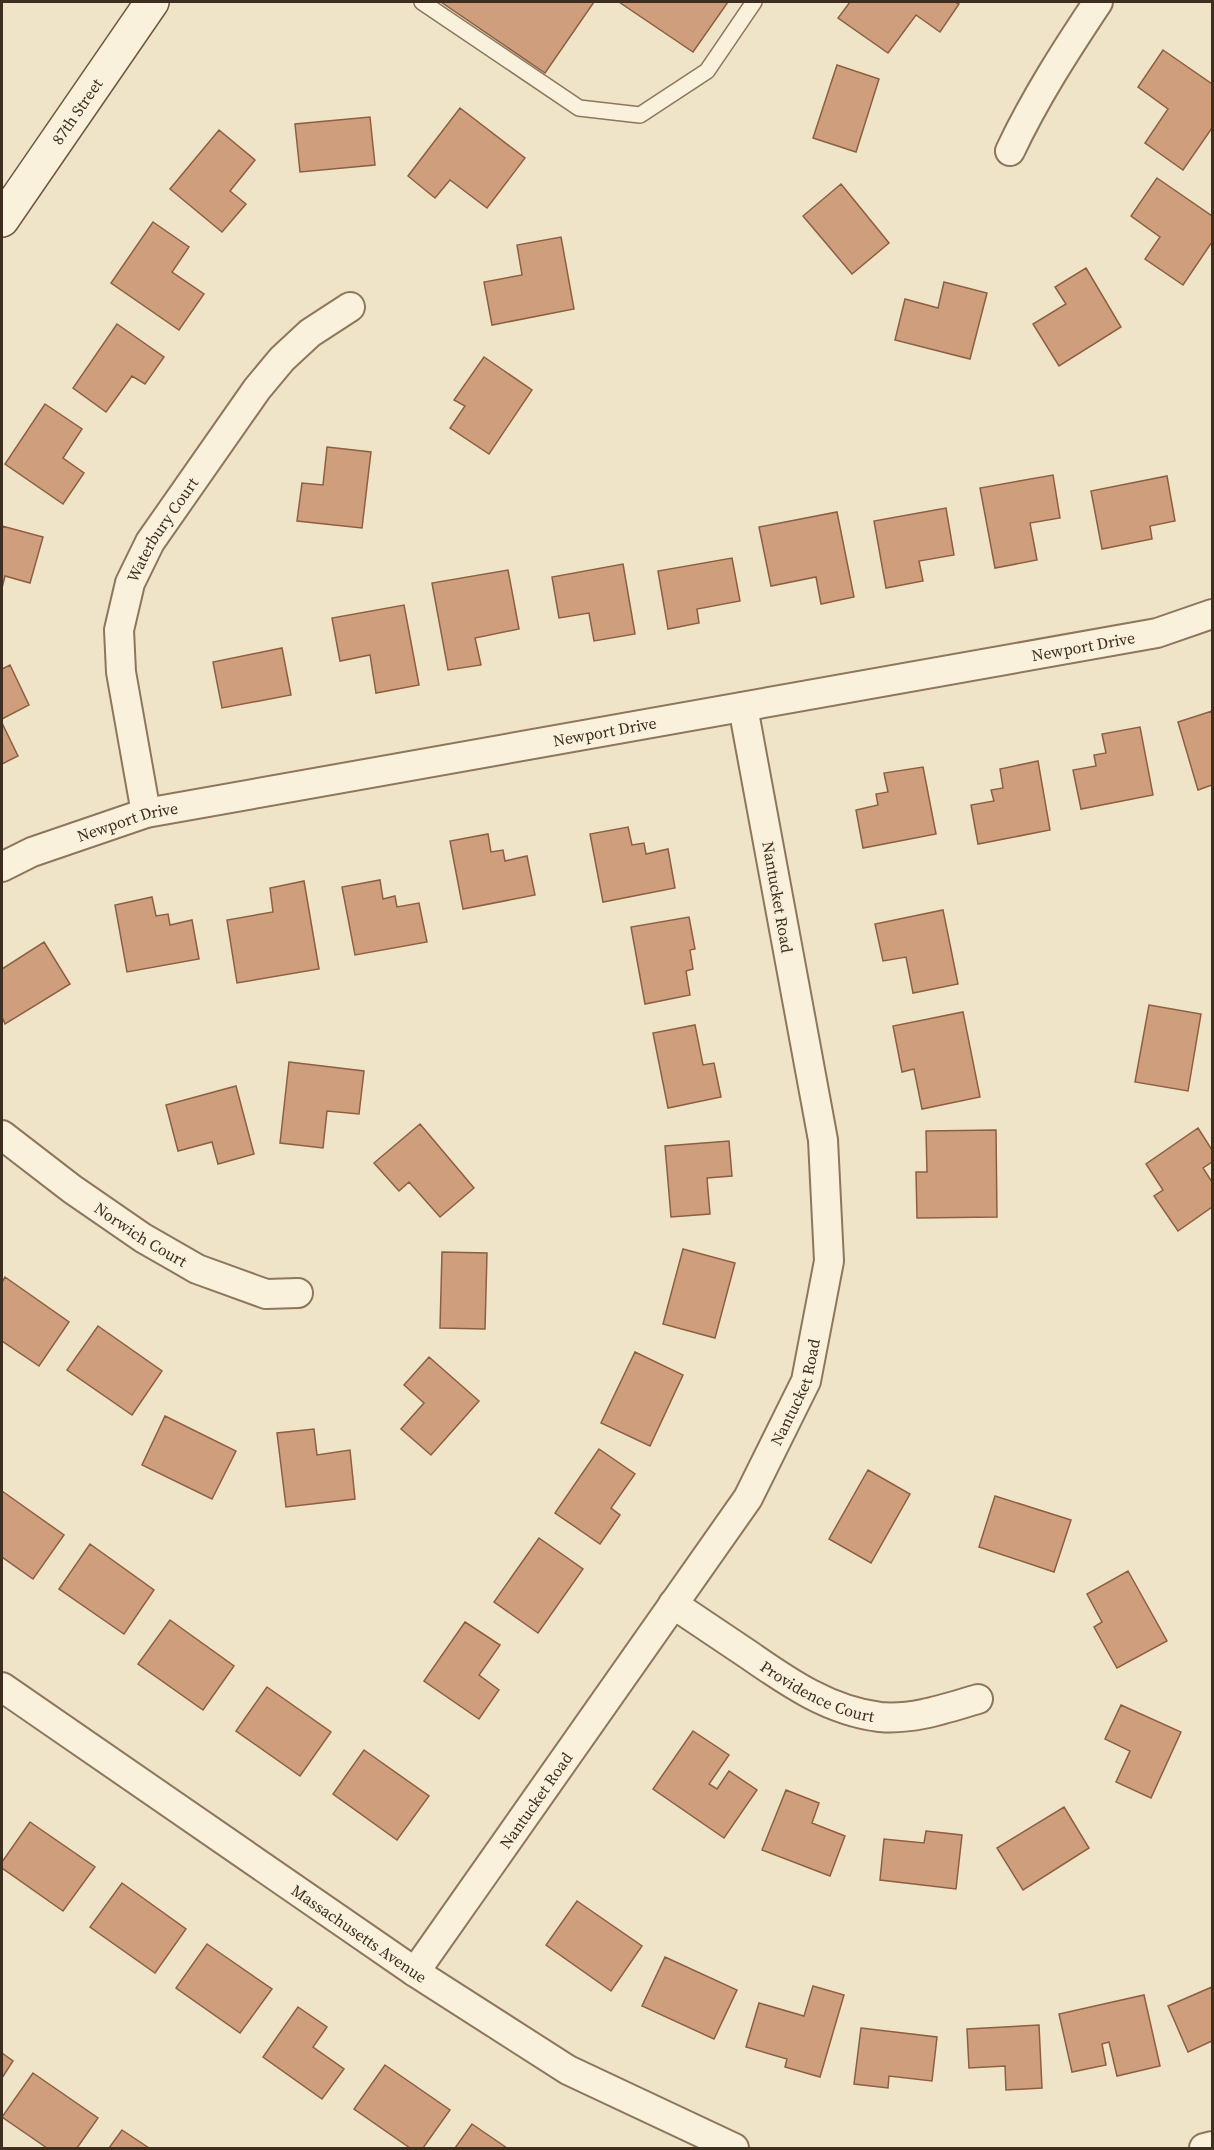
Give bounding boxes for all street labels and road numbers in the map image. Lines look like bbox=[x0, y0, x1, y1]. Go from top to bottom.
street label: 87th Street bbox=[46, 73, 108, 149]
street label: Waterbury Court bbox=[121, 472, 204, 586]
street label: Newport Drive bbox=[1030, 626, 1137, 666]
street label: Newport Drive bbox=[551, 711, 658, 751]
street label: Newport Drive bbox=[74, 797, 180, 847]
street label: Nantucket Road bbox=[757, 839, 799, 955]
street label: Norwich Court bbox=[90, 1197, 192, 1272]
street label: Nantucket Road bbox=[765, 1337, 825, 1449]
street label: Providence Court bbox=[756, 1655, 877, 1727]
street label: Nantucket Road bbox=[494, 1748, 577, 1853]
street label: Massachusetts Avenue bbox=[287, 1879, 431, 1988]

